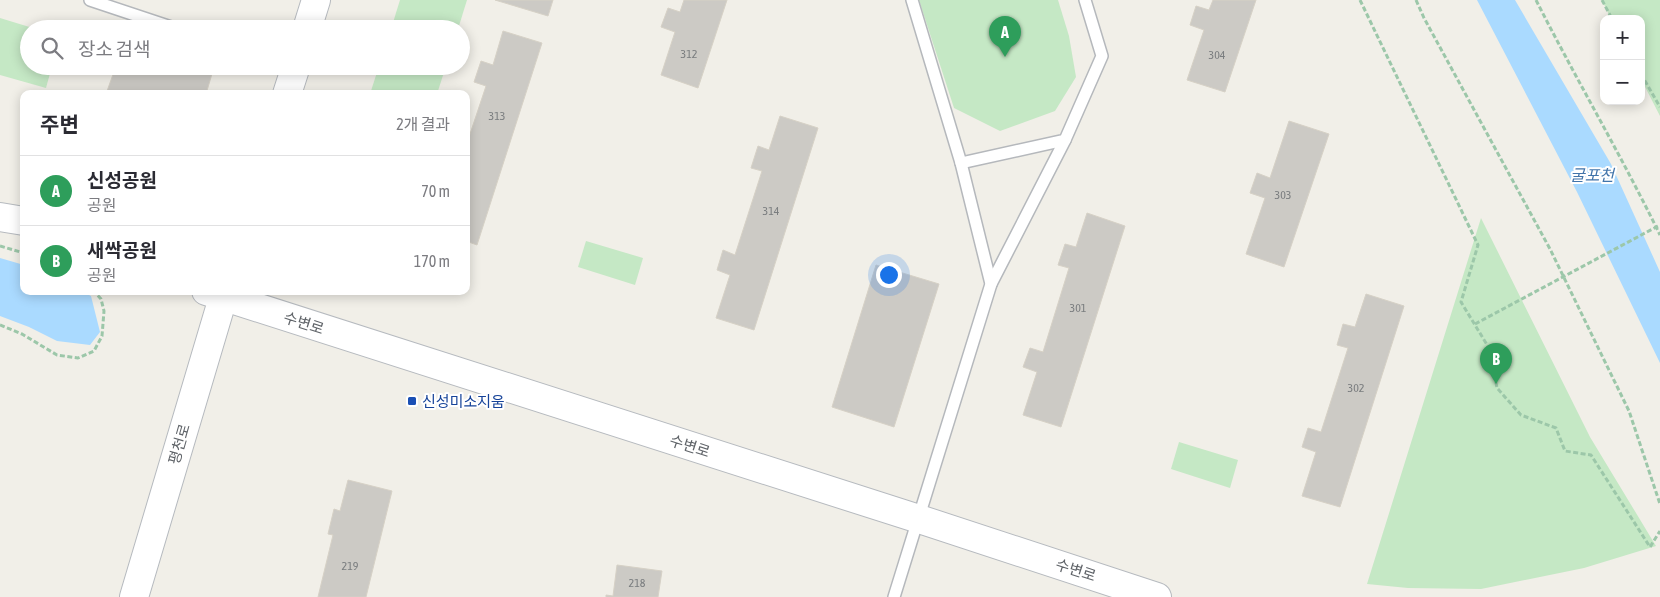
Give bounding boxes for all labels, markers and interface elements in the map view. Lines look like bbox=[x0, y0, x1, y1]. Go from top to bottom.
map controls bbox=[1600, 15, 1645, 105]
button: + bbox=[1600, 15, 1645, 60]
pin: A bbox=[989, 16, 1021, 57]
search box bbox=[20, 20, 470, 75]
icon: search bbox=[38, 34, 66, 62]
text: 장소 검색 bbox=[78, 38, 151, 60]
house number: 312 bbox=[681, 47, 697, 61]
house number: 304 bbox=[1209, 48, 1226, 62]
button: − bbox=[1600, 60, 1645, 105]
house number: 313 bbox=[489, 109, 505, 123]
text: 주변 bbox=[40, 112, 79, 136]
text: 2개 결과 bbox=[396, 115, 450, 133]
water label: 굴포천 bbox=[1570, 166, 1616, 184]
text: 신성공원 bbox=[87, 169, 157, 191]
text: A bbox=[52, 182, 60, 200]
text: 70 m bbox=[421, 182, 450, 200]
house number: 303 bbox=[1275, 188, 1291, 202]
text: 공원 bbox=[87, 196, 116, 214]
house number: 314 bbox=[763, 204, 780, 218]
text: 새싹공원 bbox=[87, 239, 157, 261]
text: B bbox=[52, 252, 60, 270]
text: 170 m bbox=[414, 252, 450, 270]
your location bbox=[876, 262, 902, 288]
text: 공원 bbox=[87, 266, 116, 284]
house number: 301 bbox=[1070, 301, 1087, 315]
street label: 수변로 bbox=[282, 309, 326, 337]
pin: B bbox=[1480, 343, 1512, 384]
house number: 302 bbox=[1348, 381, 1364, 395]
place label: 신성미소지움 bbox=[422, 393, 505, 410]
marker: 신성미소지움 bbox=[406, 395, 418, 407]
street label: 평천로 bbox=[165, 422, 193, 466]
street label: 수변로 bbox=[668, 432, 712, 460]
street label: 수변로 bbox=[1054, 556, 1098, 584]
house number: 219 bbox=[342, 559, 359, 573]
house number: 218 bbox=[629, 576, 646, 590]

